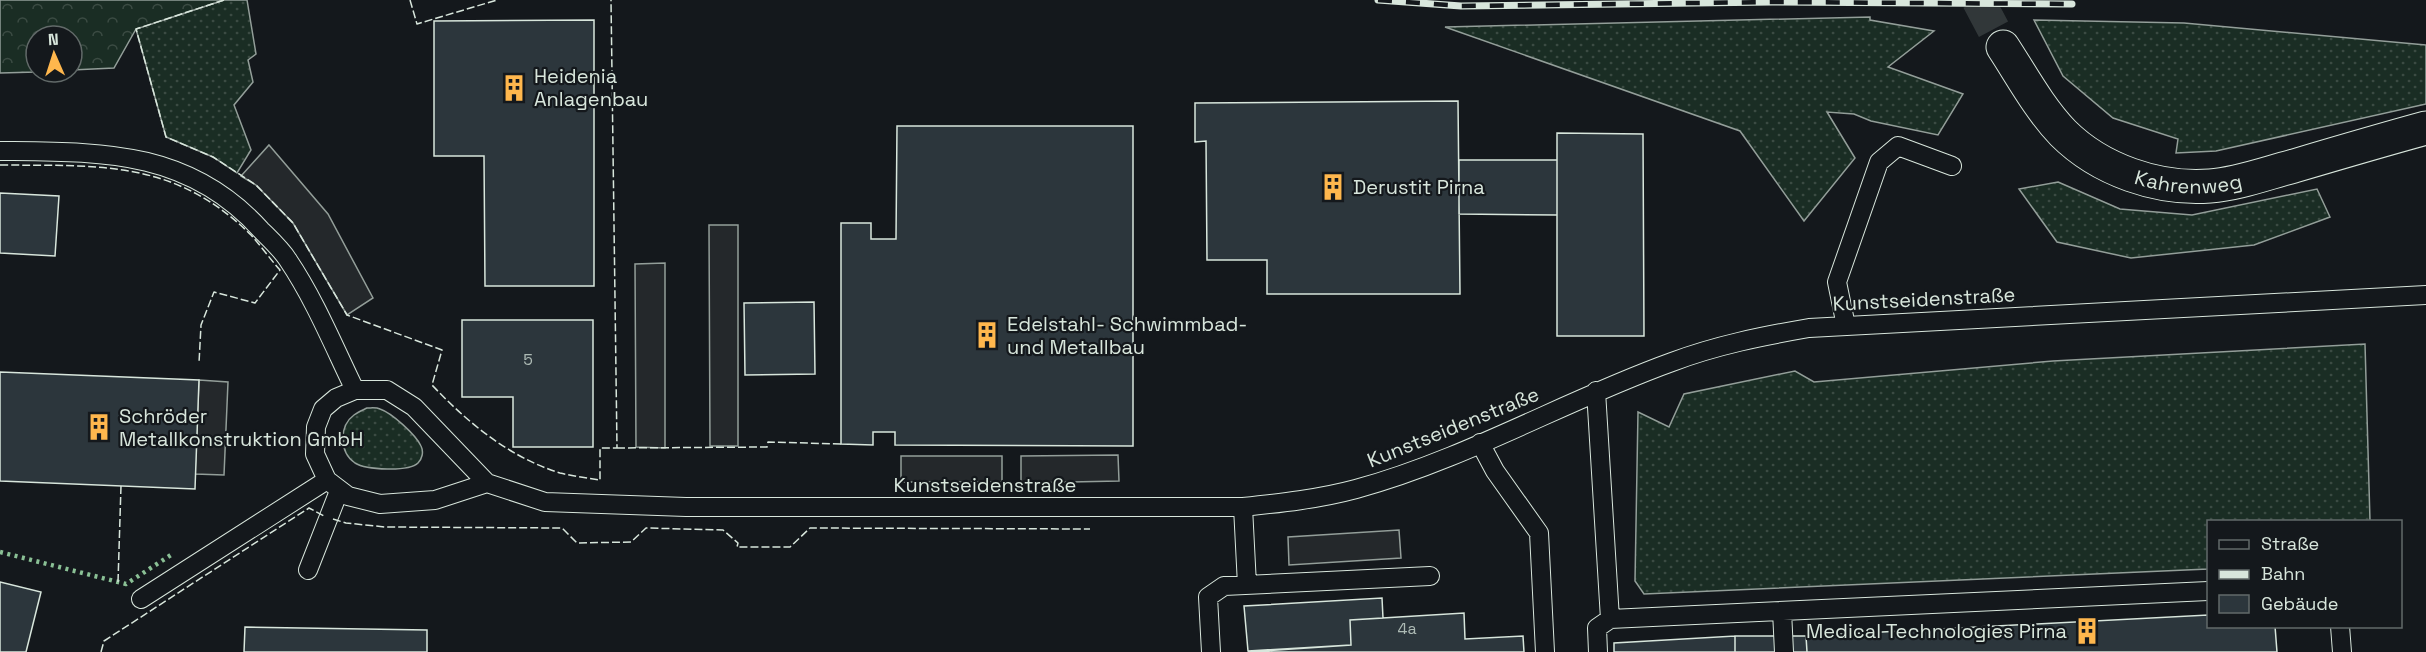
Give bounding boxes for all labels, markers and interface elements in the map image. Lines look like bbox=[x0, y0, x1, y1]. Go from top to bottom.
north arrow bbox=[24, 24, 84, 84]
text: N bbox=[47, 29, 59, 50]
place label: Heidenia Anlagenbau bbox=[534, 63, 648, 112]
building icon: Heidenia Anlagenbau bbox=[499, 73, 529, 103]
street label: Kahrenweg bbox=[2132, 164, 2244, 200]
building icon: Derustit Pirna bbox=[1318, 172, 1348, 202]
place label: Derustit Pirna bbox=[1353, 174, 1485, 200]
street label: Kunstseidenstraße bbox=[1832, 281, 2016, 317]
place label: Edelstahl- Schwimmbad- und Metallbau bbox=[1007, 311, 1247, 360]
building icon: Edelstahl- Schwimmbad- und Metallbau bbox=[972, 320, 1002, 350]
house number: 5 bbox=[523, 349, 533, 370]
street label: Kunstseidenstraße bbox=[1363, 381, 1543, 473]
place label: Schröder Metallkonstruktion GmbH bbox=[119, 403, 363, 452]
building icon: Schröder Metallkonstruktion GmbH bbox=[84, 412, 114, 442]
street label: Kunstseidenstraße bbox=[894, 472, 1076, 498]
legend bbox=[2207, 520, 2402, 628]
text: Straße bbox=[2261, 532, 2319, 555]
text: Bahn bbox=[2261, 562, 2305, 585]
text: Gebäude bbox=[2261, 592, 2339, 615]
building icon: Medical Technologies Pirna bbox=[2072, 616, 2102, 646]
house number: 4a bbox=[1397, 618, 1417, 639]
place label: Medical Technologies Pirna bbox=[1806, 618, 2067, 644]

